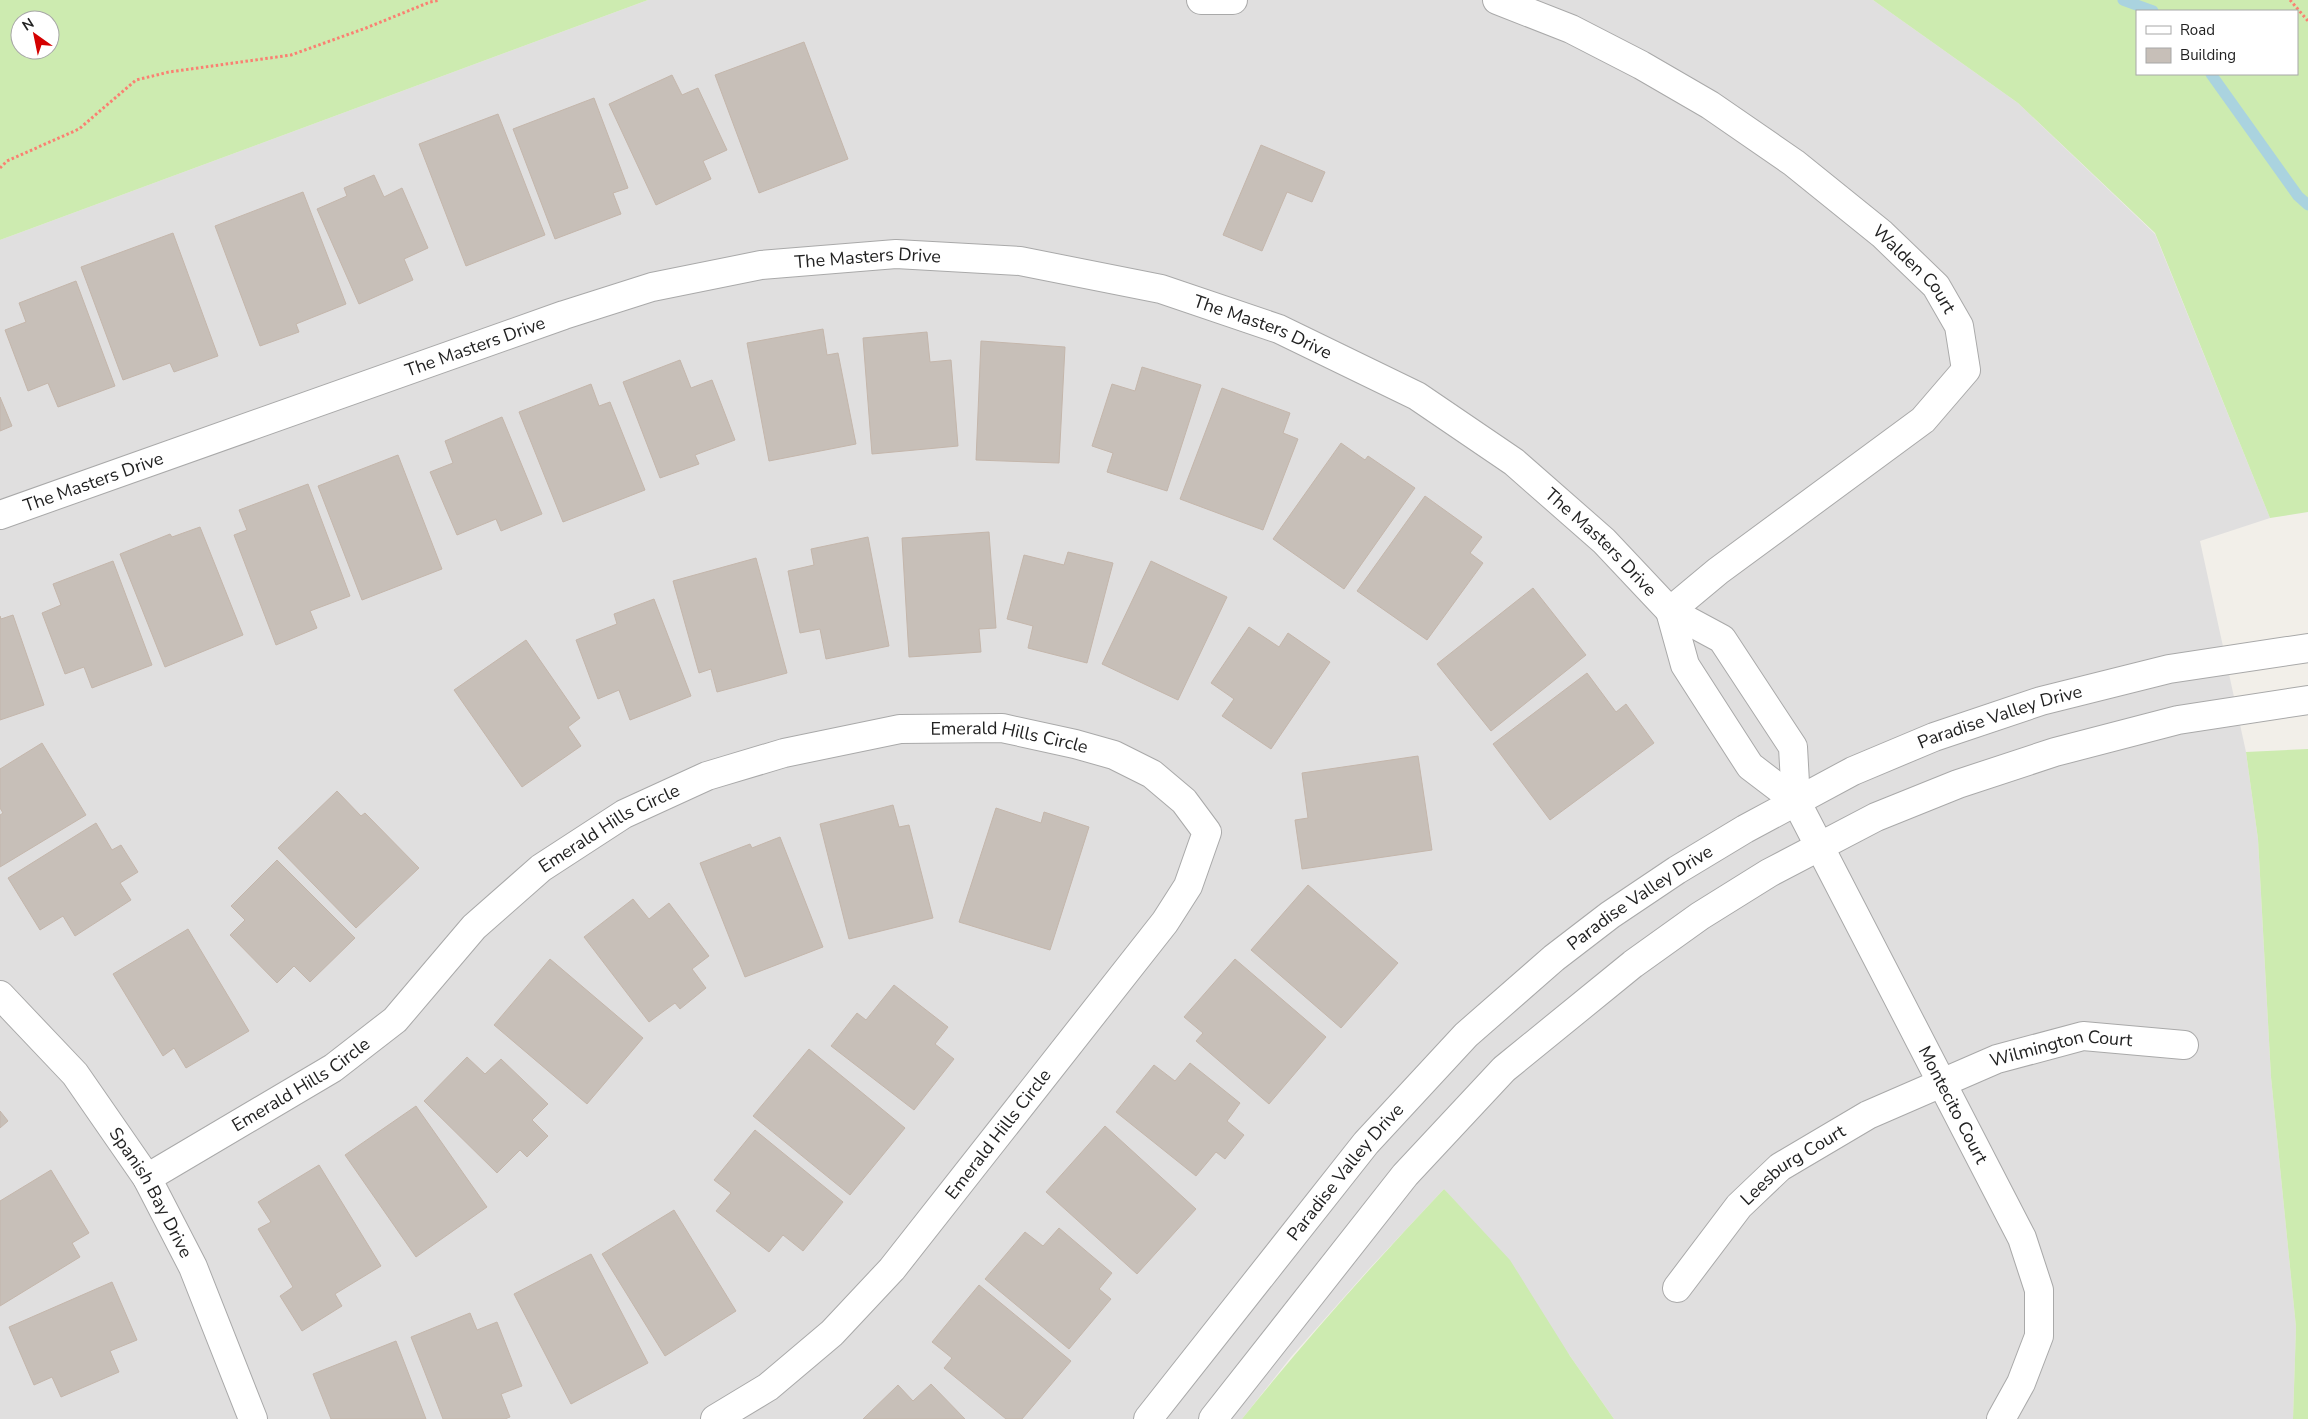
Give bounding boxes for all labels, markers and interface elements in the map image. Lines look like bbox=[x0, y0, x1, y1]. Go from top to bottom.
north arrow bbox=[10, 10, 60, 60]
legend bbox=[2136, 10, 2298, 75]
text: N bbox=[19, 14, 38, 35]
text: Road bbox=[2180, 20, 2215, 40]
text: Building bbox=[2180, 45, 2236, 65]
street label: Walden Court bbox=[1867, 219, 1962, 318]
street label: The Masters Drive bbox=[793, 242, 942, 274]
street label: The Masters Drive bbox=[1190, 289, 1336, 365]
street label: The Masters Drive bbox=[402, 311, 548, 382]
street label: The Masters Drive bbox=[20, 446, 167, 518]
street label: The Masters Drive bbox=[1540, 483, 1662, 602]
street label: Paradise Valley Drive bbox=[1914, 679, 2085, 755]
street label: Emerald Hills Circle bbox=[930, 716, 1091, 759]
street label: Emerald Hills Circle bbox=[534, 778, 683, 878]
street label: Paradise Valley Drive bbox=[1562, 839, 1717, 956]
street label: Wilmington Court bbox=[1987, 1024, 2134, 1072]
street label: Emerald Hills Circle bbox=[227, 1032, 375, 1137]
street label: Montecito Court bbox=[1913, 1042, 1994, 1168]
street label: Emerald Hills Circle bbox=[940, 1064, 1056, 1204]
street label: Paradise Valley Drive bbox=[1281, 1098, 1409, 1246]
street label: Leesburg Court bbox=[1735, 1119, 1850, 1211]
street label: Spanish Bay Drive bbox=[103, 1123, 198, 1262]

